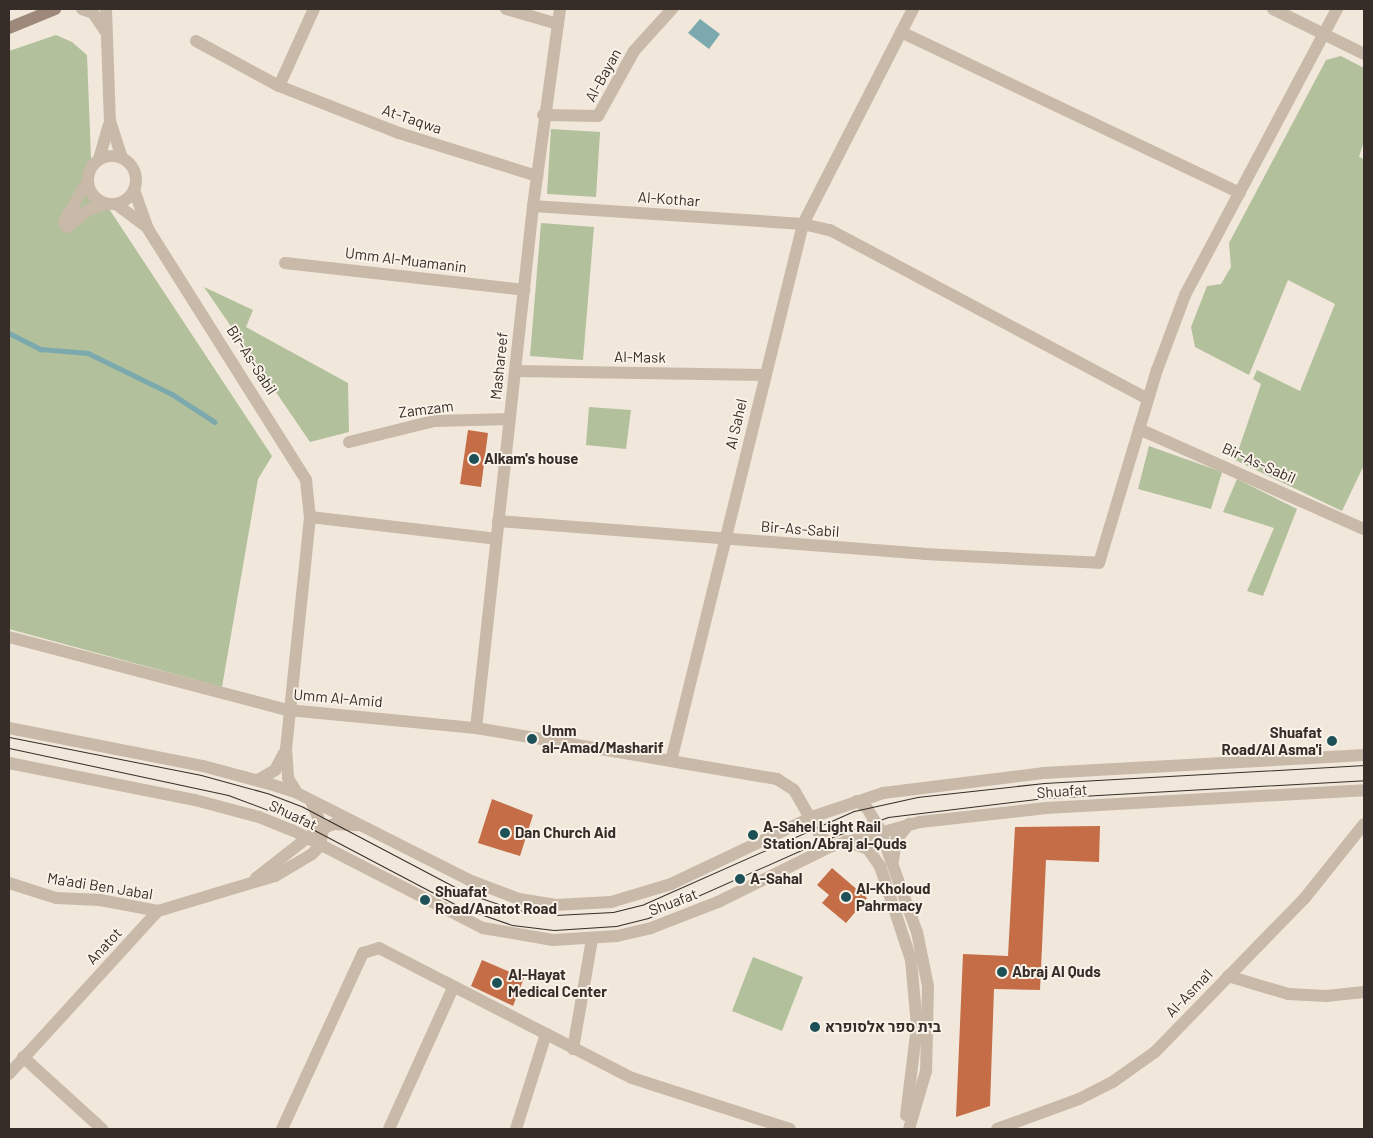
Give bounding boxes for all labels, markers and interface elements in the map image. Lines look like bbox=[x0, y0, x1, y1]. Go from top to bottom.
street label: Al-Bayan bbox=[581, 45, 625, 105]
street label: At-Taqwa bbox=[380, 100, 444, 138]
street label: Al-Kothar bbox=[637, 188, 701, 210]
street label: Umm Al-Muamanin bbox=[344, 244, 468, 276]
street label: Bir-As-Sabil bbox=[223, 322, 281, 398]
street label: Mashareef bbox=[486, 331, 512, 401]
street label: Al-Mask bbox=[614, 348, 666, 366]
street label: Zamzam bbox=[398, 397, 454, 421]
street label: Al Sahel bbox=[721, 397, 751, 451]
street label: Bir-As-Sabil bbox=[1219, 439, 1299, 487]
place label: Alkam's house bbox=[484, 450, 578, 468]
marker: Alkam's house bbox=[468, 453, 480, 465]
street label: Bir-As-Sabil bbox=[760, 517, 840, 541]
street label: Umm Al-Amid bbox=[293, 685, 383, 711]
place label: Umm al-Amad/Masharif bbox=[542, 721, 663, 756]
place label: Shuafat Road/Al Asma'i bbox=[1222, 723, 1322, 758]
marker: Umm al-Amad/Masharif bbox=[526, 733, 538, 745]
marker: Shuafat Road/Al Asma'i bbox=[1326, 735, 1338, 747]
street label: Shuafat bbox=[1036, 780, 1088, 802]
street label: Shuafat bbox=[266, 796, 320, 834]
place label: A-Sahel Light Rail Station/Abraj al-Quds bbox=[763, 817, 907, 852]
place label: Dan Church Aid bbox=[515, 824, 616, 842]
marker: Dan Church Aid bbox=[499, 827, 511, 839]
marker: A-Sahel Light Rail Station/Abraj al-Quds bbox=[747, 829, 759, 841]
street label: Ma'adi Ben Jabal bbox=[46, 869, 154, 903]
place label: A-Sahal bbox=[750, 870, 802, 888]
marker: A-Sahal bbox=[734, 873, 746, 885]
place label: Al-Kholoud Pahrmacy bbox=[856, 879, 930, 914]
place label: Shuafat Road/Anatot Road bbox=[435, 882, 557, 917]
street label: Shuafat bbox=[646, 885, 700, 919]
marker: Al-Kholoud Pahrmacy bbox=[840, 891, 852, 903]
marker: Shuafat Road/Anatot Road bbox=[419, 894, 431, 906]
street label: Anatot bbox=[83, 924, 125, 968]
place label: Abraj Al Quds bbox=[1012, 963, 1101, 981]
place label: Al-Hayat Medical Center bbox=[508, 965, 607, 1000]
street label: Al-Asma'l bbox=[1162, 965, 1216, 1021]
marker: Abraj Al Quds bbox=[996, 966, 1008, 978]
marker: Al-Hayat Medical Center bbox=[490, 976, 504, 990]
place label: בית ספר אלסופרא bbox=[825, 1018, 941, 1036]
marker: בית ספר אלסופרא bbox=[809, 1021, 821, 1033]

